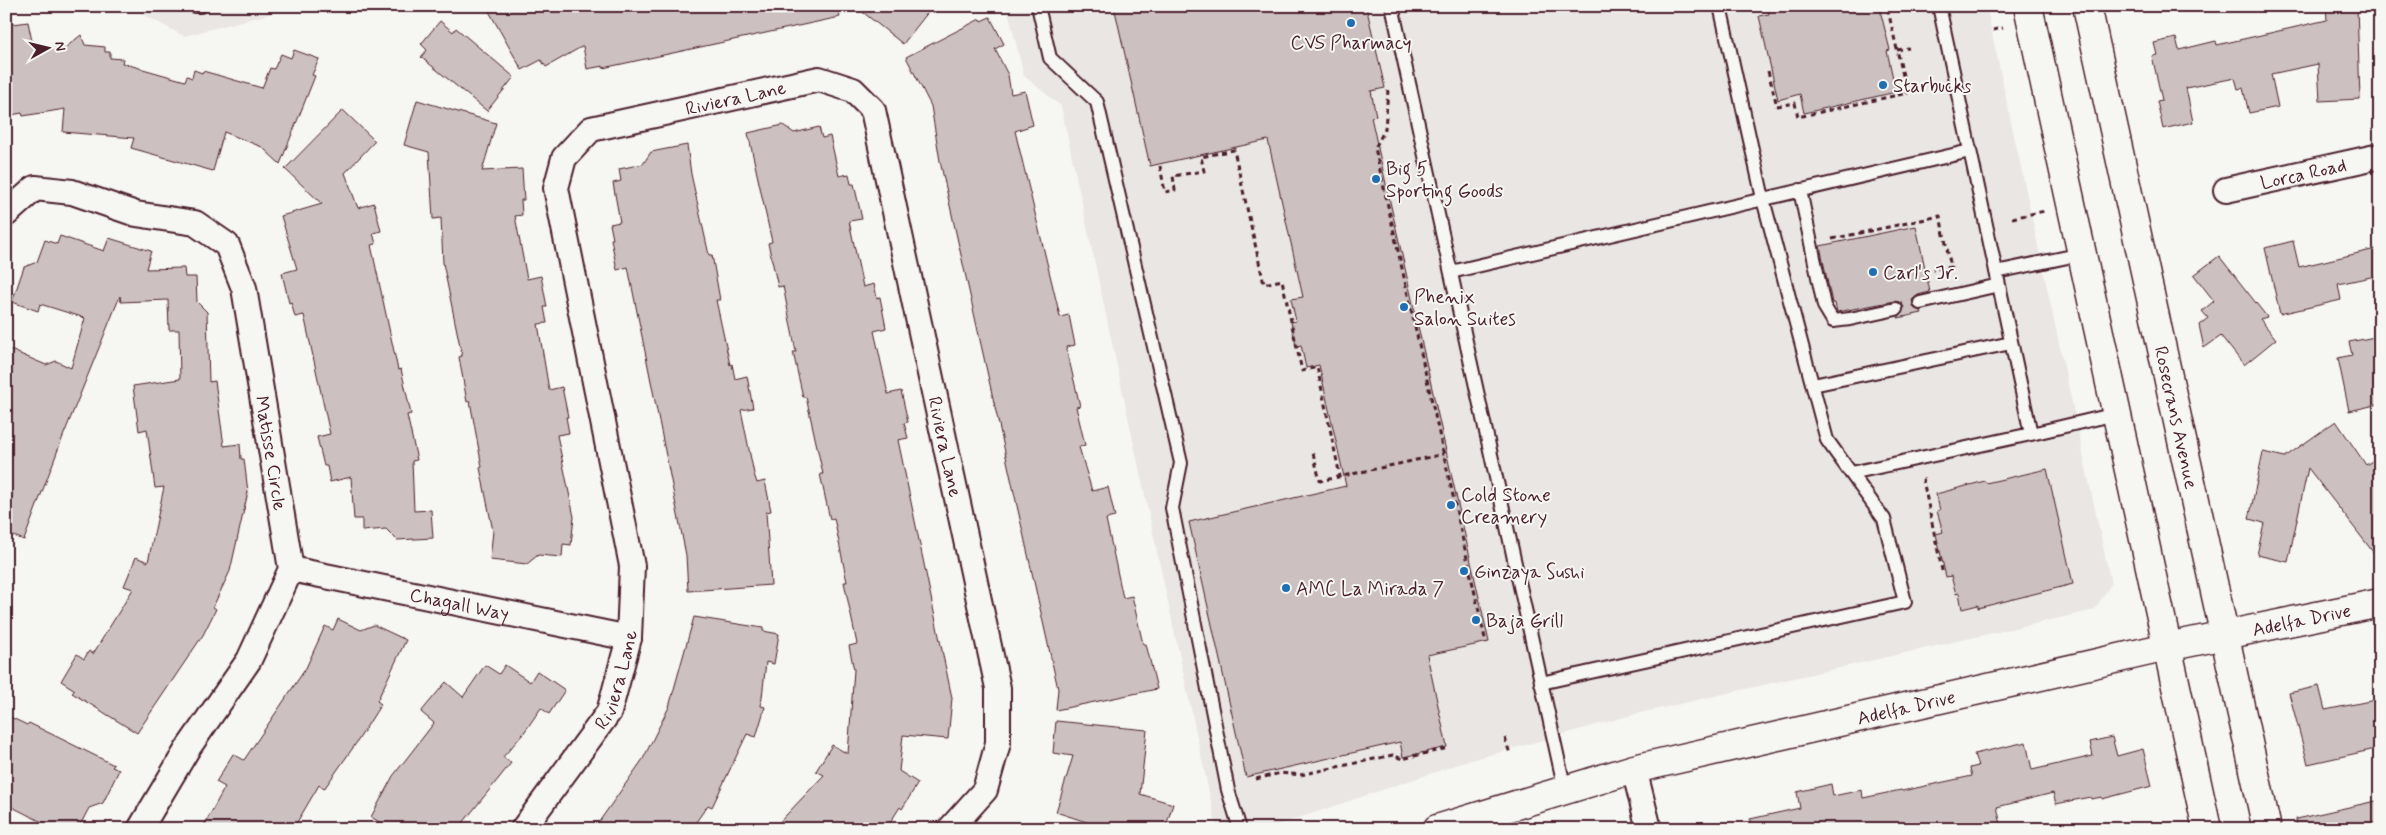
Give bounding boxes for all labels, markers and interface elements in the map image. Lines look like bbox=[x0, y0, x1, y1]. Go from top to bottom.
marker: CVS Pharmacy bbox=[1345, 17, 1357, 29]
north arrow bbox=[22, 22, 72, 72]
place label: CVS Pharmacy bbox=[1290, 31, 1412, 56]
text: N bbox=[50, 40, 69, 52]
place label: Starbucks bbox=[1893, 74, 1972, 99]
street label: Riviera Lane bbox=[683, 76, 788, 122]
marker: Starbucks bbox=[1877, 79, 1889, 91]
street label: Lorca Road bbox=[2258, 153, 2349, 196]
place label: Big 5 Sporting Goods bbox=[1386, 157, 1503, 207]
marker: Big 5 Sporting Goods bbox=[1370, 173, 1382, 185]
place label: Carl's Jr. bbox=[1883, 261, 1958, 286]
marker: Carl's Jr. bbox=[1867, 266, 1879, 278]
place label: Phenix Salon Suites bbox=[1414, 285, 1516, 332]
marker: Phenix Salon Suites bbox=[1398, 301, 1410, 313]
street label: Rosecrans Avenue bbox=[2148, 344, 2203, 491]
street label: Matisse Circle bbox=[248, 394, 292, 513]
street label: Riviera Lane bbox=[921, 394, 967, 500]
place label: Cold Stone Creamery bbox=[1461, 483, 1551, 530]
marker: Cold Stone Creamery bbox=[1445, 499, 1457, 511]
place label: Ginzaya Sushi bbox=[1474, 560, 1584, 586]
marker: Ginzaya Sushi bbox=[1458, 565, 1470, 577]
place label: AMC La Mirada 7 bbox=[1296, 577, 1444, 602]
marker: AMC La Mirada 7 bbox=[1280, 582, 1292, 594]
street label: Chagall Way bbox=[407, 583, 511, 628]
street label: Adelfa Drive bbox=[2250, 598, 2353, 643]
place label: Baja Grill bbox=[1486, 609, 1563, 635]
marker: Baja Grill bbox=[1470, 614, 1482, 626]
street label: Riviera Lane bbox=[589, 630, 643, 735]
street label: Adelfa Drive bbox=[1855, 685, 1958, 732]

